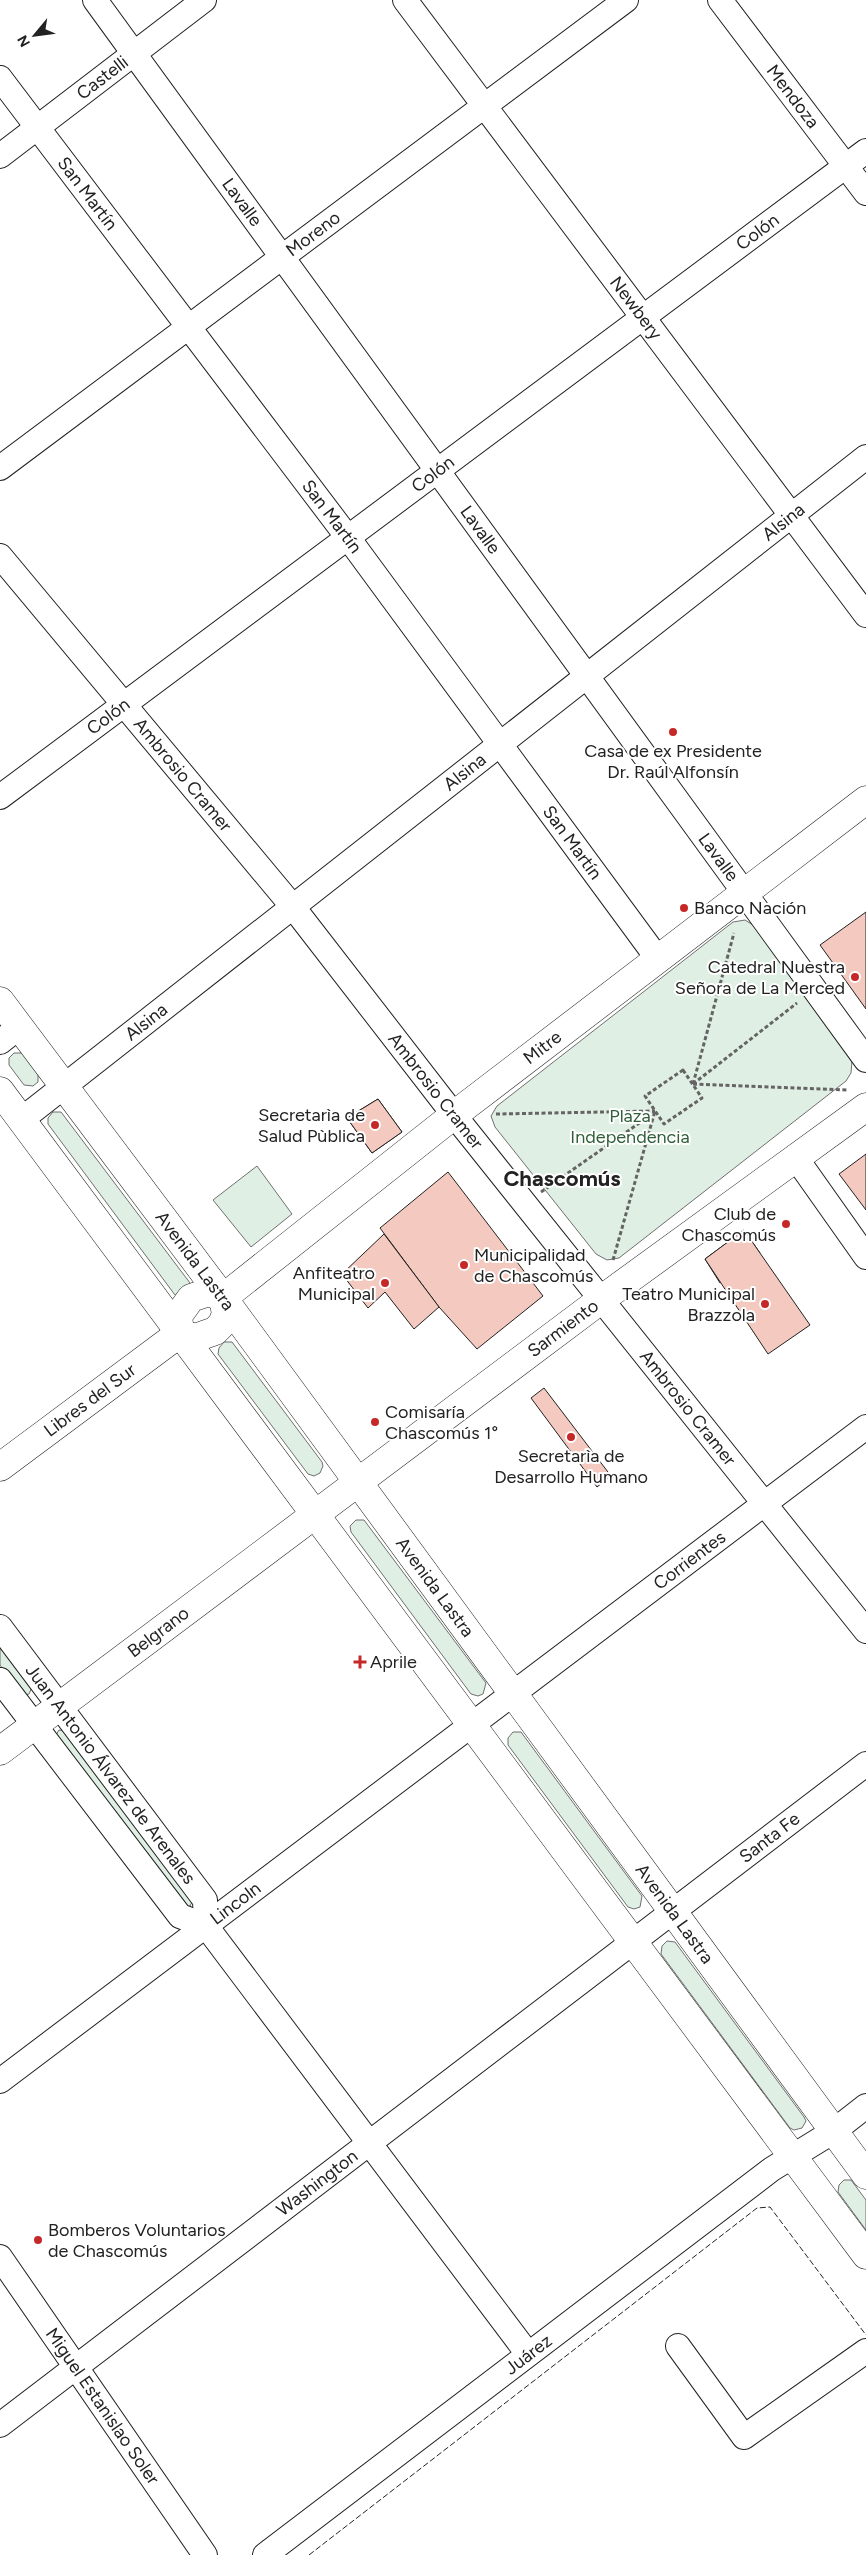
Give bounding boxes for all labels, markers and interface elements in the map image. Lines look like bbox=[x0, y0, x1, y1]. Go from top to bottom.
north arrow bbox=[10, 10, 60, 60]
text: N bbox=[14, 32, 34, 50]
street label: Castelli bbox=[72, 51, 133, 104]
street label: Mendoza bbox=[762, 60, 824, 133]
street label: San Martín bbox=[53, 153, 122, 235]
street label: Lavalle bbox=[217, 174, 267, 231]
street label: Moreno bbox=[282, 206, 345, 261]
street label: Colón bbox=[732, 209, 783, 255]
street label: Newbery bbox=[605, 272, 667, 345]
street label: Colón bbox=[407, 451, 459, 497]
street label: San Martín bbox=[297, 475, 367, 558]
street label: Alsina bbox=[758, 498, 809, 545]
street label: Lavalle bbox=[455, 501, 505, 558]
street label: Colón bbox=[82, 693, 134, 739]
street label: Ambrosio Cramer bbox=[129, 713, 236, 836]
marker: Casa de ex Presidente Dr. Raúl Alfonsín bbox=[667, 726, 679, 738]
place label: Casa de ex Presidente Dr. Raúl Alfonsín bbox=[584, 740, 762, 783]
street label: Alsina bbox=[439, 748, 490, 795]
street label: San Martín bbox=[538, 801, 607, 884]
street label: Lavalle bbox=[694, 829, 744, 886]
place label: Banco Nación bbox=[694, 897, 806, 919]
marker: Banco Nación bbox=[678, 902, 690, 914]
place label: Catedral Nuestra Señora de La Merced bbox=[675, 956, 845, 999]
marker: Catedral Nuestra Señora de La Merced bbox=[849, 971, 861, 983]
street label: Alsina bbox=[120, 998, 172, 1045]
street label: Mitre bbox=[519, 1026, 566, 1069]
street label: Ambrosio Cramer bbox=[383, 1028, 488, 1154]
place label: Secretarìa de Salud Pùblica bbox=[258, 1104, 365, 1147]
park label: Plaza Independencia bbox=[570, 1105, 690, 1148]
marker: Secretarìa de Salud Pùblica bbox=[369, 1119, 381, 1131]
district label: Chascomús bbox=[503, 1165, 621, 1192]
place label: Club de Chascomús bbox=[681, 1203, 776, 1246]
street label: Avenida Lastra bbox=[151, 1207, 239, 1315]
marker: Club de Chascomús bbox=[780, 1218, 792, 1230]
place label: Municipalidad de Chascomús bbox=[474, 1244, 593, 1287]
marker: Municipalidad de Chascomús bbox=[458, 1259, 470, 1271]
place label: Anfiteatro Municipal bbox=[293, 1262, 375, 1305]
marker: Anfiteatro Municipal bbox=[379, 1277, 391, 1289]
place label: Teatro Municipal Brazzola bbox=[622, 1283, 755, 1326]
street label: Sarmiento bbox=[523, 1295, 603, 1362]
marker: Teatro Municipal Brazzola bbox=[759, 1298, 771, 1310]
street label: Ambrosio Cramer bbox=[635, 1346, 741, 1470]
street label: Libres del Sur bbox=[40, 1359, 140, 1441]
place label: Comisaría Chascomús 1° bbox=[385, 1401, 498, 1444]
marker: Comisaría Chascomús 1° bbox=[369, 1416, 381, 1428]
marker: Secretarìa de Desarrollo Humano bbox=[565, 1431, 577, 1443]
place label: Secretarìa de Desarrollo Humano bbox=[494, 1445, 648, 1488]
street label: Corrientes bbox=[649, 1526, 730, 1595]
street label: Avenida Lastra bbox=[391, 1533, 479, 1641]
street label: Belgrano bbox=[123, 1602, 193, 1662]
place label: Aprile bbox=[370, 1651, 417, 1673]
marker: Aprile bbox=[354, 1656, 366, 1668]
street label: Juan Antonio Álvarez de Arenales bbox=[21, 1660, 200, 1889]
street label: Santa Fe bbox=[735, 1808, 804, 1868]
street label: Avenida Lastra bbox=[631, 1860, 718, 1968]
street label: Lincoln bbox=[206, 1877, 265, 1929]
street label: Washington bbox=[272, 2145, 362, 2221]
place label: Bomberos Voluntarios de Chascomús bbox=[48, 2219, 226, 2262]
marker: Bomberos Voluntarios de Chascomús bbox=[32, 2234, 44, 2246]
street label: Miguel Estanislao Soler bbox=[41, 2324, 164, 2489]
street label: Juárez bbox=[501, 2330, 556, 2379]

